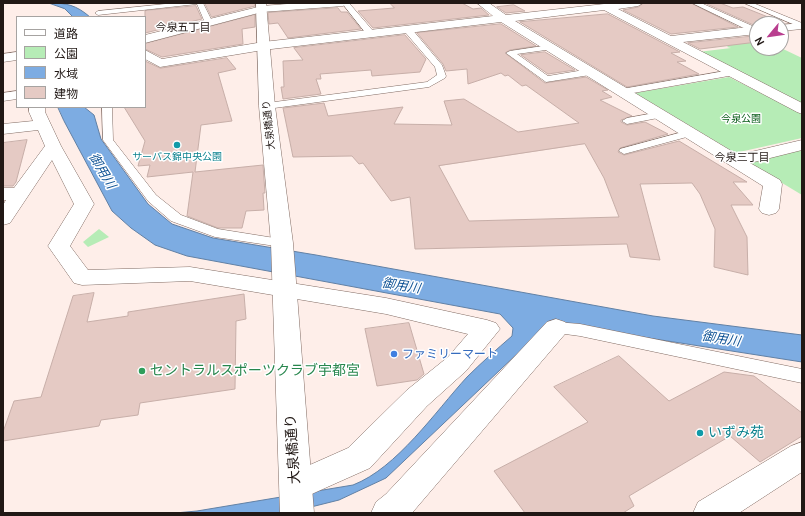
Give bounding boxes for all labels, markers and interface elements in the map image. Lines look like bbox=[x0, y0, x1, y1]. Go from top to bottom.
legend bbox=[16, 16, 146, 108]
north arrow bbox=[749, 16, 789, 56]
district label: 今泉五丁目 bbox=[156, 21, 210, 35]
text: 道路 bbox=[54, 26, 78, 41]
text: N bbox=[751, 35, 767, 48]
text: 公園 bbox=[54, 46, 78, 61]
text: 水域 bbox=[54, 66, 78, 81]
text: 建物 bbox=[54, 86, 78, 101]
street label: 大泉橋通り bbox=[260, 100, 278, 150]
park label: 今泉公園 bbox=[721, 113, 761, 125]
marker: サーパス錦中央公園 bbox=[172, 140, 182, 150]
water label: 御用川 bbox=[85, 150, 119, 192]
place label: サーパス錦中央公園 bbox=[132, 151, 222, 163]
district label: 今泉三丁目 bbox=[715, 151, 769, 165]
water label: 御用川 bbox=[381, 275, 421, 297]
water label: 御用川 bbox=[701, 328, 741, 350]
place label: ファミリーマート bbox=[402, 347, 498, 361]
marker: ファミリーマート bbox=[389, 349, 399, 359]
place label: セントラルスポーツクラブ宇都宮 bbox=[150, 363, 360, 379]
marker: セントラルスポーツクラブ宇都宮 bbox=[137, 366, 147, 376]
street label: 大泉橋通り bbox=[282, 413, 304, 485]
place label: いずみ苑 bbox=[708, 425, 764, 441]
marker: いずみ苑 bbox=[695, 428, 705, 438]

